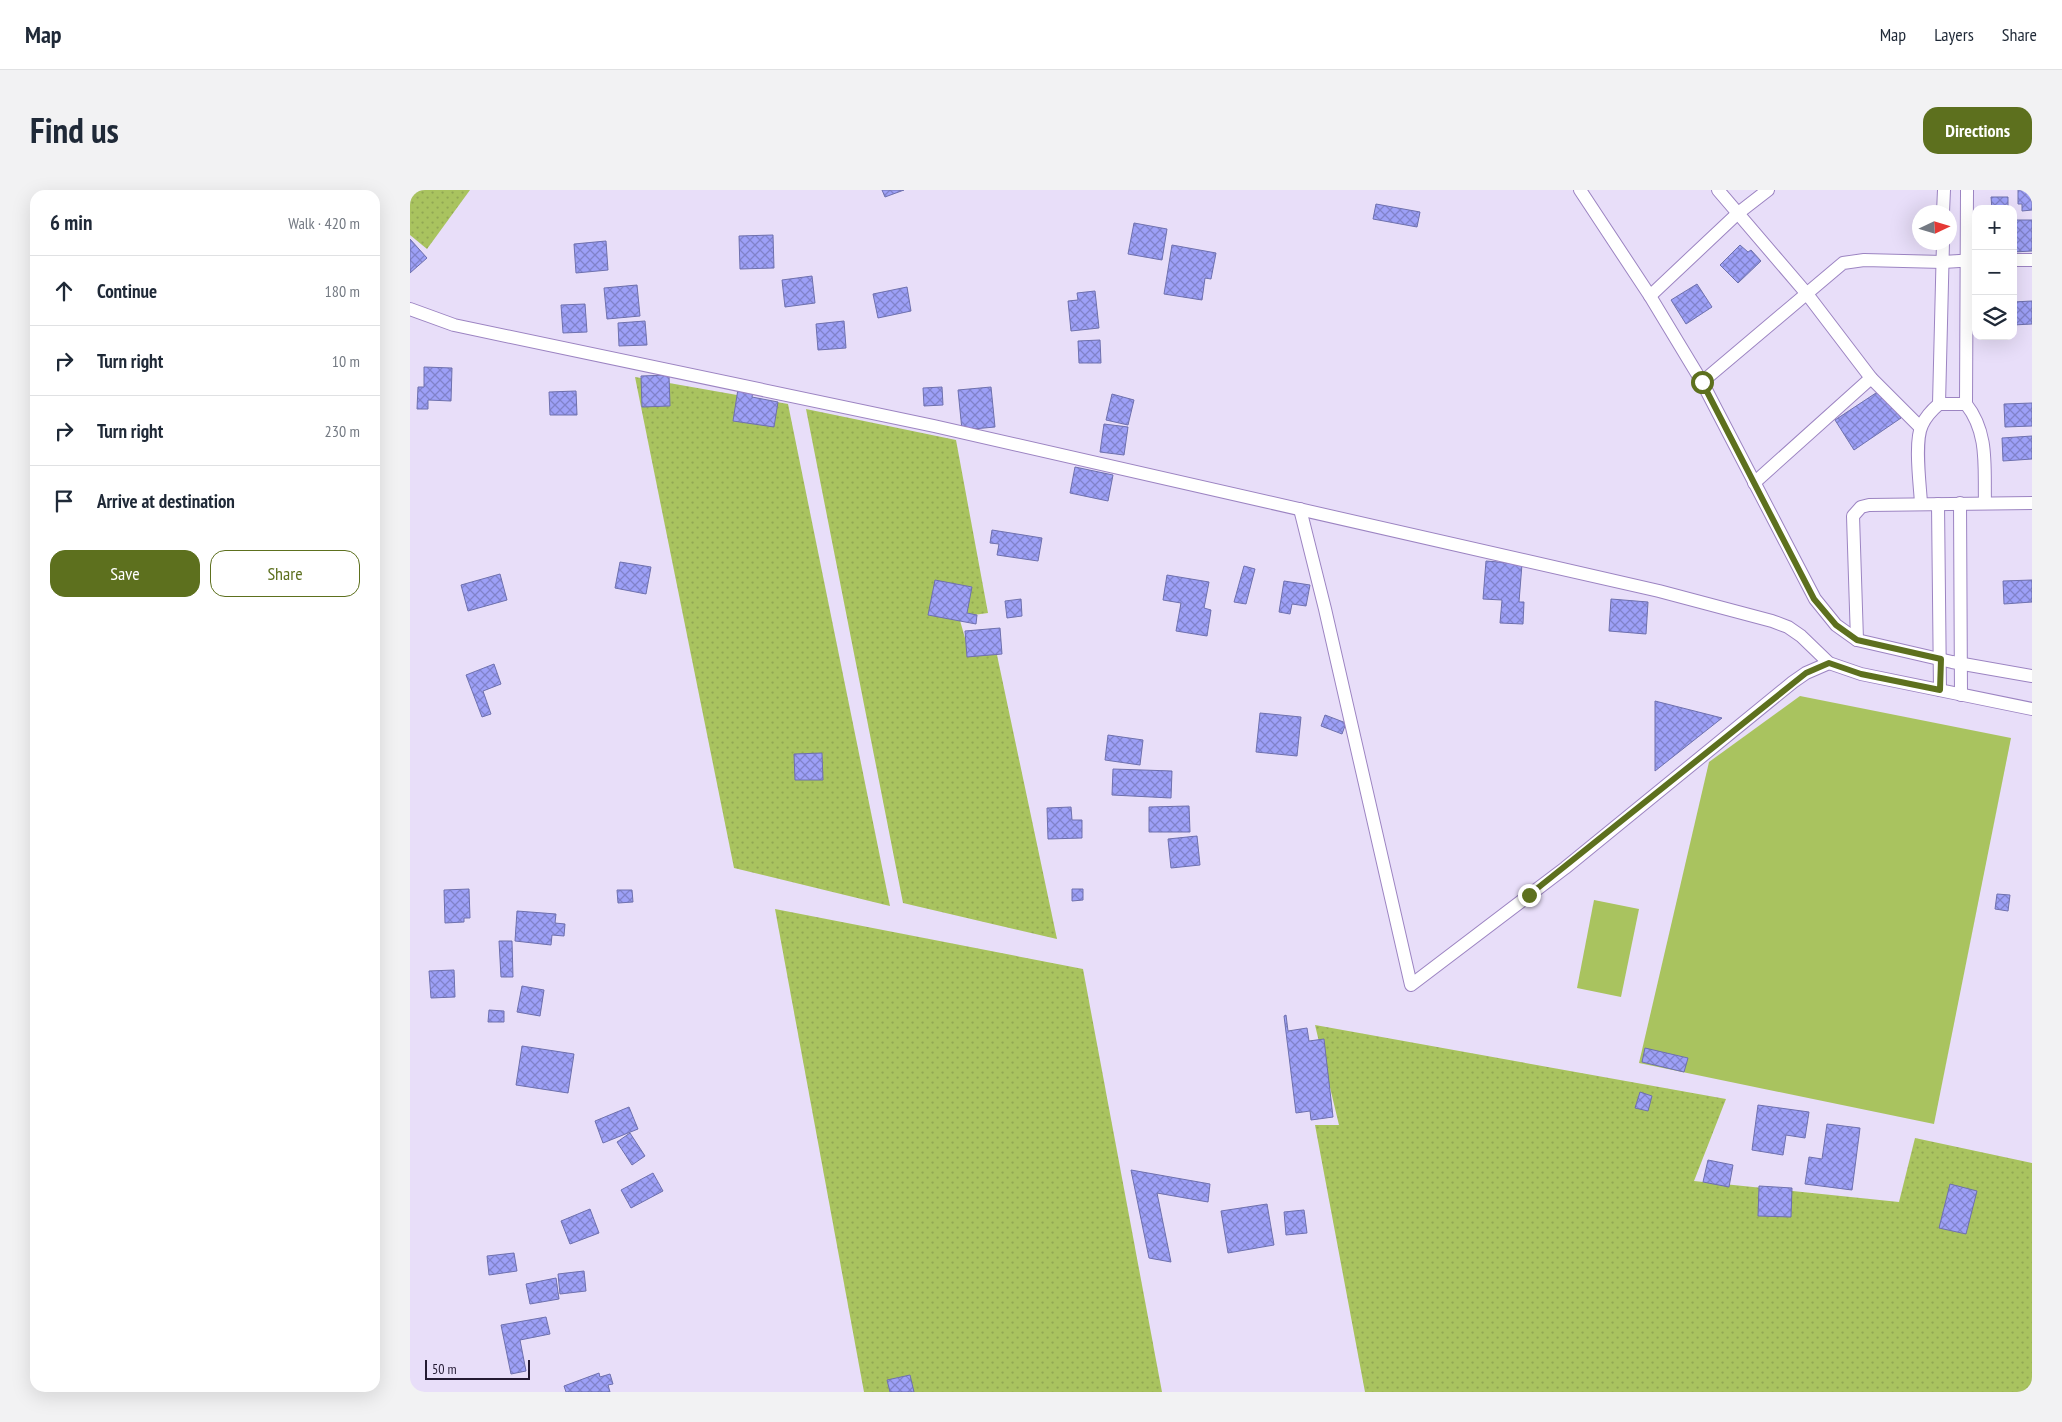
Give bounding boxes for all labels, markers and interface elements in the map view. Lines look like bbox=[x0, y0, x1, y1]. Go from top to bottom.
text: Map bbox=[25, 19, 62, 50]
text: Map bbox=[1880, 23, 1906, 46]
text: Layers bbox=[1934, 23, 1974, 46]
text: Share bbox=[2002, 23, 2037, 46]
text: Find us bbox=[30, 107, 119, 153]
button: Directions bbox=[1923, 107, 2032, 154]
north arrow bbox=[1912, 205, 1957, 250]
map controls bbox=[1972, 205, 2017, 340]
button: + bbox=[1972, 205, 2017, 250]
text: 6 min bbox=[50, 209, 92, 236]
text: Walk · 420 m bbox=[288, 213, 360, 233]
button: − bbox=[1972, 250, 2017, 295]
icon: ahead bbox=[50, 277, 78, 305]
text: Continue bbox=[97, 279, 157, 303]
text: 180 m bbox=[325, 281, 360, 301]
button: layers bbox=[1972, 295, 2017, 340]
icon: right bbox=[50, 347, 78, 375]
text: Turn right bbox=[97, 349, 163, 373]
text: 10 m bbox=[332, 351, 360, 371]
route start bbox=[1691, 371, 1714, 394]
icon: right bbox=[50, 417, 78, 445]
text: Turn right bbox=[97, 419, 163, 443]
text: 230 m bbox=[325, 421, 360, 441]
icon: arrive bbox=[50, 487, 78, 515]
text: Arrive at destination bbox=[97, 489, 235, 513]
button: Save bbox=[50, 550, 200, 597]
button: Share bbox=[210, 550, 360, 597]
route end bbox=[1518, 884, 1541, 907]
scale bar bbox=[425, 1357, 530, 1380]
text: 50 m bbox=[432, 1360, 457, 1378]

